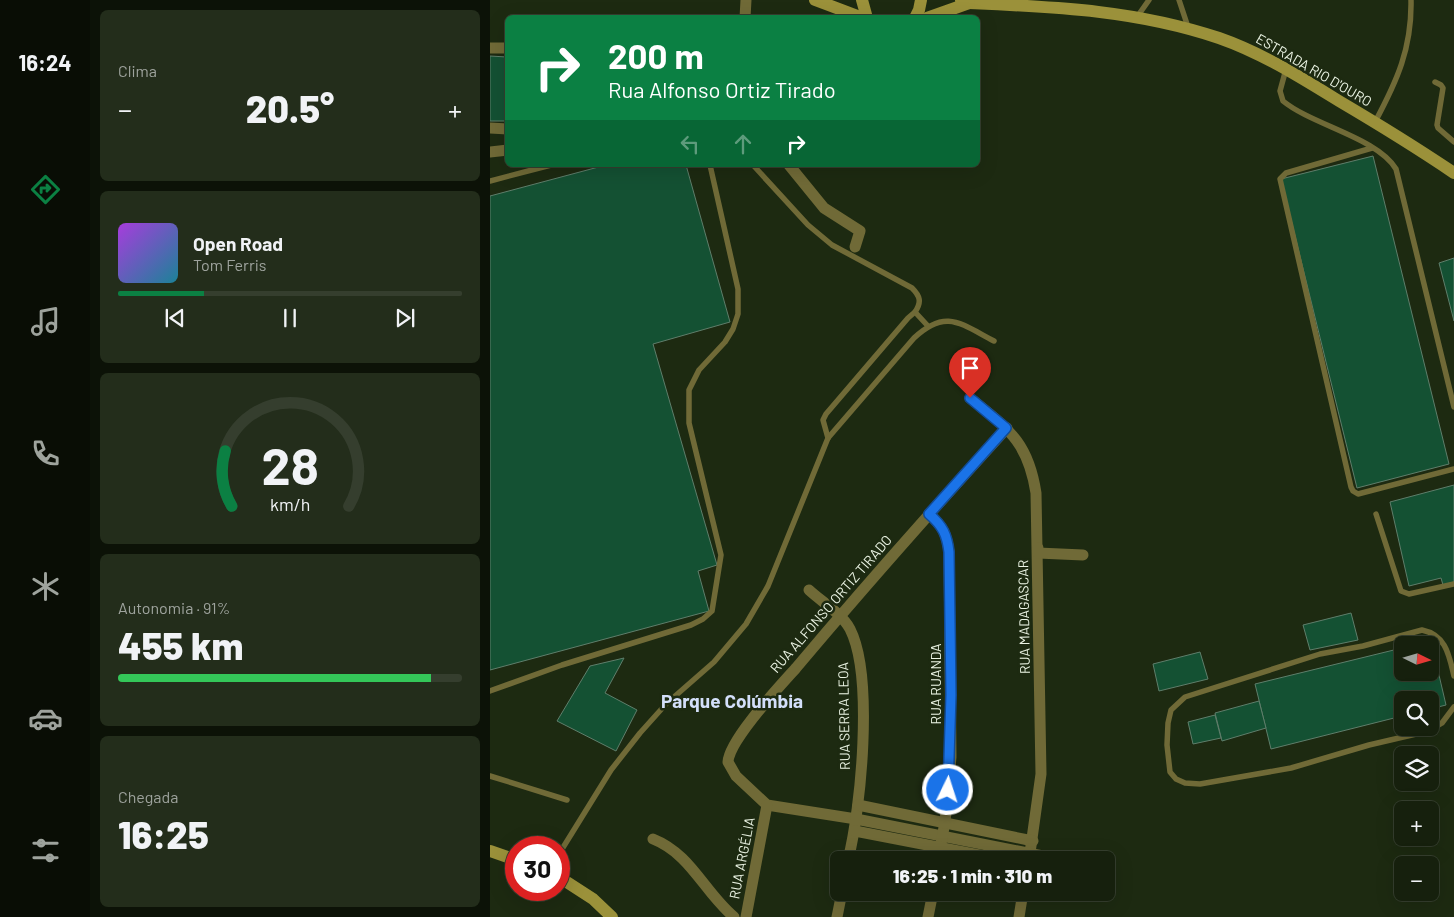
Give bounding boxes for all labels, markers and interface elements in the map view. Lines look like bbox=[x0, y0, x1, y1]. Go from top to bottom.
street label: ESTRADA RIO D'OURO bbox=[1253, 30, 1375, 110]
text: 200 m bbox=[608, 34, 704, 76]
icon: right bbox=[525, 35, 590, 100]
text: 16:24 bbox=[18, 49, 72, 75]
text: Clima bbox=[118, 61, 157, 80]
text: Rua Alfonso Ortiz Tirado bbox=[608, 76, 836, 102]
text: 20.5° bbox=[246, 85, 334, 131]
text: − bbox=[118, 92, 132, 126]
text: + bbox=[448, 92, 462, 126]
icon: left bbox=[676, 130, 704, 158]
icon: ahead bbox=[729, 130, 757, 158]
icon: right bbox=[782, 130, 810, 158]
icon: directions bbox=[28, 172, 63, 207]
text: Open Road bbox=[193, 232, 283, 255]
text: Tom Ferris bbox=[193, 255, 267, 274]
icon: music bbox=[28, 304, 63, 339]
icon: previous bbox=[161, 304, 189, 332]
icon: pause bbox=[276, 304, 304, 332]
icon: next bbox=[391, 304, 419, 332]
pin bbox=[949, 347, 991, 398]
icon: arrive bbox=[956, 354, 984, 382]
text: 28 bbox=[261, 433, 319, 495]
icon: phone bbox=[28, 436, 63, 471]
text: km/h bbox=[270, 493, 310, 515]
street label: RUA ALFONSO ORTIZ TIRADO bbox=[766, 531, 895, 676]
street label: RUA MADAGASCAR bbox=[1014, 560, 1033, 674]
icon: climate bbox=[28, 569, 63, 604]
text: Autonomia · 91% bbox=[118, 598, 230, 617]
text: 455 km bbox=[118, 622, 244, 668]
north arrow bbox=[1394, 636, 1439, 681]
map controls bbox=[1394, 636, 1439, 901]
street label: RUA RUANDA bbox=[927, 643, 944, 724]
street label: RUA SERRA LEOA bbox=[834, 661, 853, 770]
district label: Parque Colúmbia bbox=[661, 689, 803, 712]
button: search bbox=[1394, 691, 1439, 736]
icon: car bbox=[28, 701, 63, 736]
button: layers bbox=[1394, 746, 1439, 791]
position arrow bbox=[921, 763, 973, 815]
text: Chegada bbox=[118, 787, 178, 806]
button: + bbox=[1394, 801, 1439, 846]
text: 16:25 bbox=[118, 811, 209, 857]
street label: RUA ARGÉLIA bbox=[725, 815, 758, 900]
icon: filters bbox=[28, 833, 63, 868]
speed limit sign: 30 bbox=[505, 836, 570, 901]
button: − bbox=[1394, 856, 1439, 901]
text: 16:25 · 1 min · 310 m bbox=[893, 864, 1052, 887]

